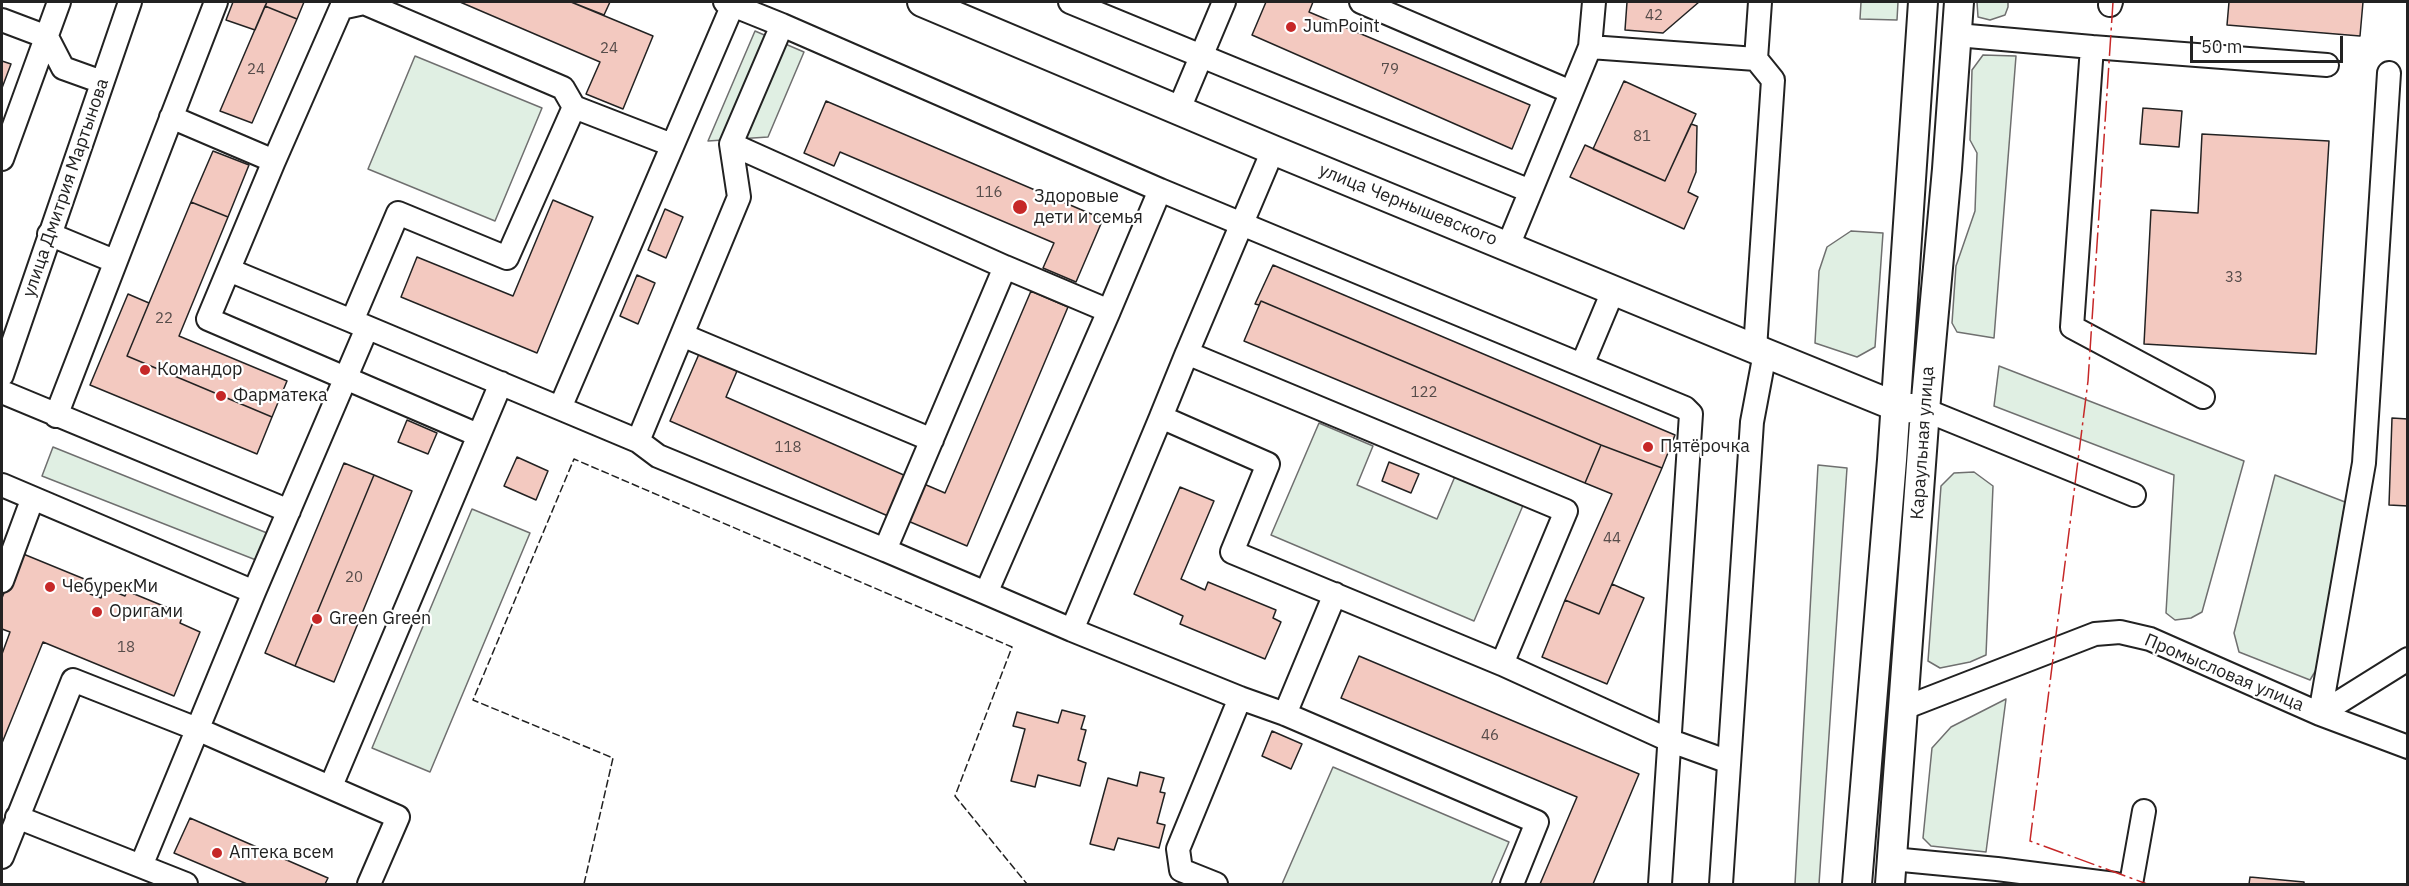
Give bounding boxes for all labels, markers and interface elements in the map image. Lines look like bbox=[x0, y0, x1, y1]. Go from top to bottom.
house number: 42 bbox=[1645, 7, 1663, 25]
place label: JumPoint bbox=[1303, 16, 1380, 38]
marker: JumPoint bbox=[1284, 20, 1298, 34]
scale bar bbox=[2193, 24, 2346, 62]
text: 50 m bbox=[2201, 35, 2243, 58]
house number: 24 bbox=[600, 40, 618, 58]
house number: 24 bbox=[247, 61, 265, 79]
house number: 79 bbox=[1381, 61, 1399, 79]
street label: улица Дмитрия Мартынова bbox=[18, 76, 114, 300]
house number: 81 bbox=[1633, 128, 1651, 146]
street label: улица Чернышевского bbox=[1316, 159, 1500, 251]
house number: 116 bbox=[976, 184, 1002, 202]
place label: Здоровые дети и семья bbox=[1034, 186, 1143, 228]
marker: Здоровые дети и семья bbox=[1011, 198, 1029, 216]
house number: 33 bbox=[2225, 269, 2243, 287]
house number: 22 bbox=[155, 310, 173, 328]
place label: Командор bbox=[157, 359, 243, 381]
marker: Командор bbox=[138, 363, 152, 377]
street label: Караульная улица bbox=[1907, 366, 1939, 520]
house number: 122 bbox=[1411, 384, 1437, 402]
place label: Фарматека bbox=[233, 385, 328, 407]
marker: Фарматека bbox=[214, 389, 228, 403]
place label: Пятёрочка bbox=[1660, 436, 1750, 458]
house number: 118 bbox=[775, 439, 801, 457]
marker: Пятёрочка bbox=[1641, 440, 1655, 454]
house number: 44 bbox=[1603, 530, 1621, 548]
house number: 20 bbox=[345, 569, 363, 587]
place label: ЧебурекМи bbox=[62, 576, 158, 598]
marker: ЧебурекМи bbox=[43, 580, 57, 594]
place label: Оригами bbox=[109, 601, 183, 623]
marker: Оригами bbox=[90, 605, 104, 619]
place label: Green Green bbox=[329, 608, 431, 630]
marker: Green Green bbox=[310, 612, 324, 626]
street label: Промысловая улица bbox=[2141, 630, 2307, 716]
house number: 18 bbox=[117, 639, 135, 657]
house number: 46 bbox=[1481, 727, 1499, 745]
place label: Аптека всем bbox=[229, 842, 334, 864]
marker: Аптека всем bbox=[210, 846, 224, 860]

